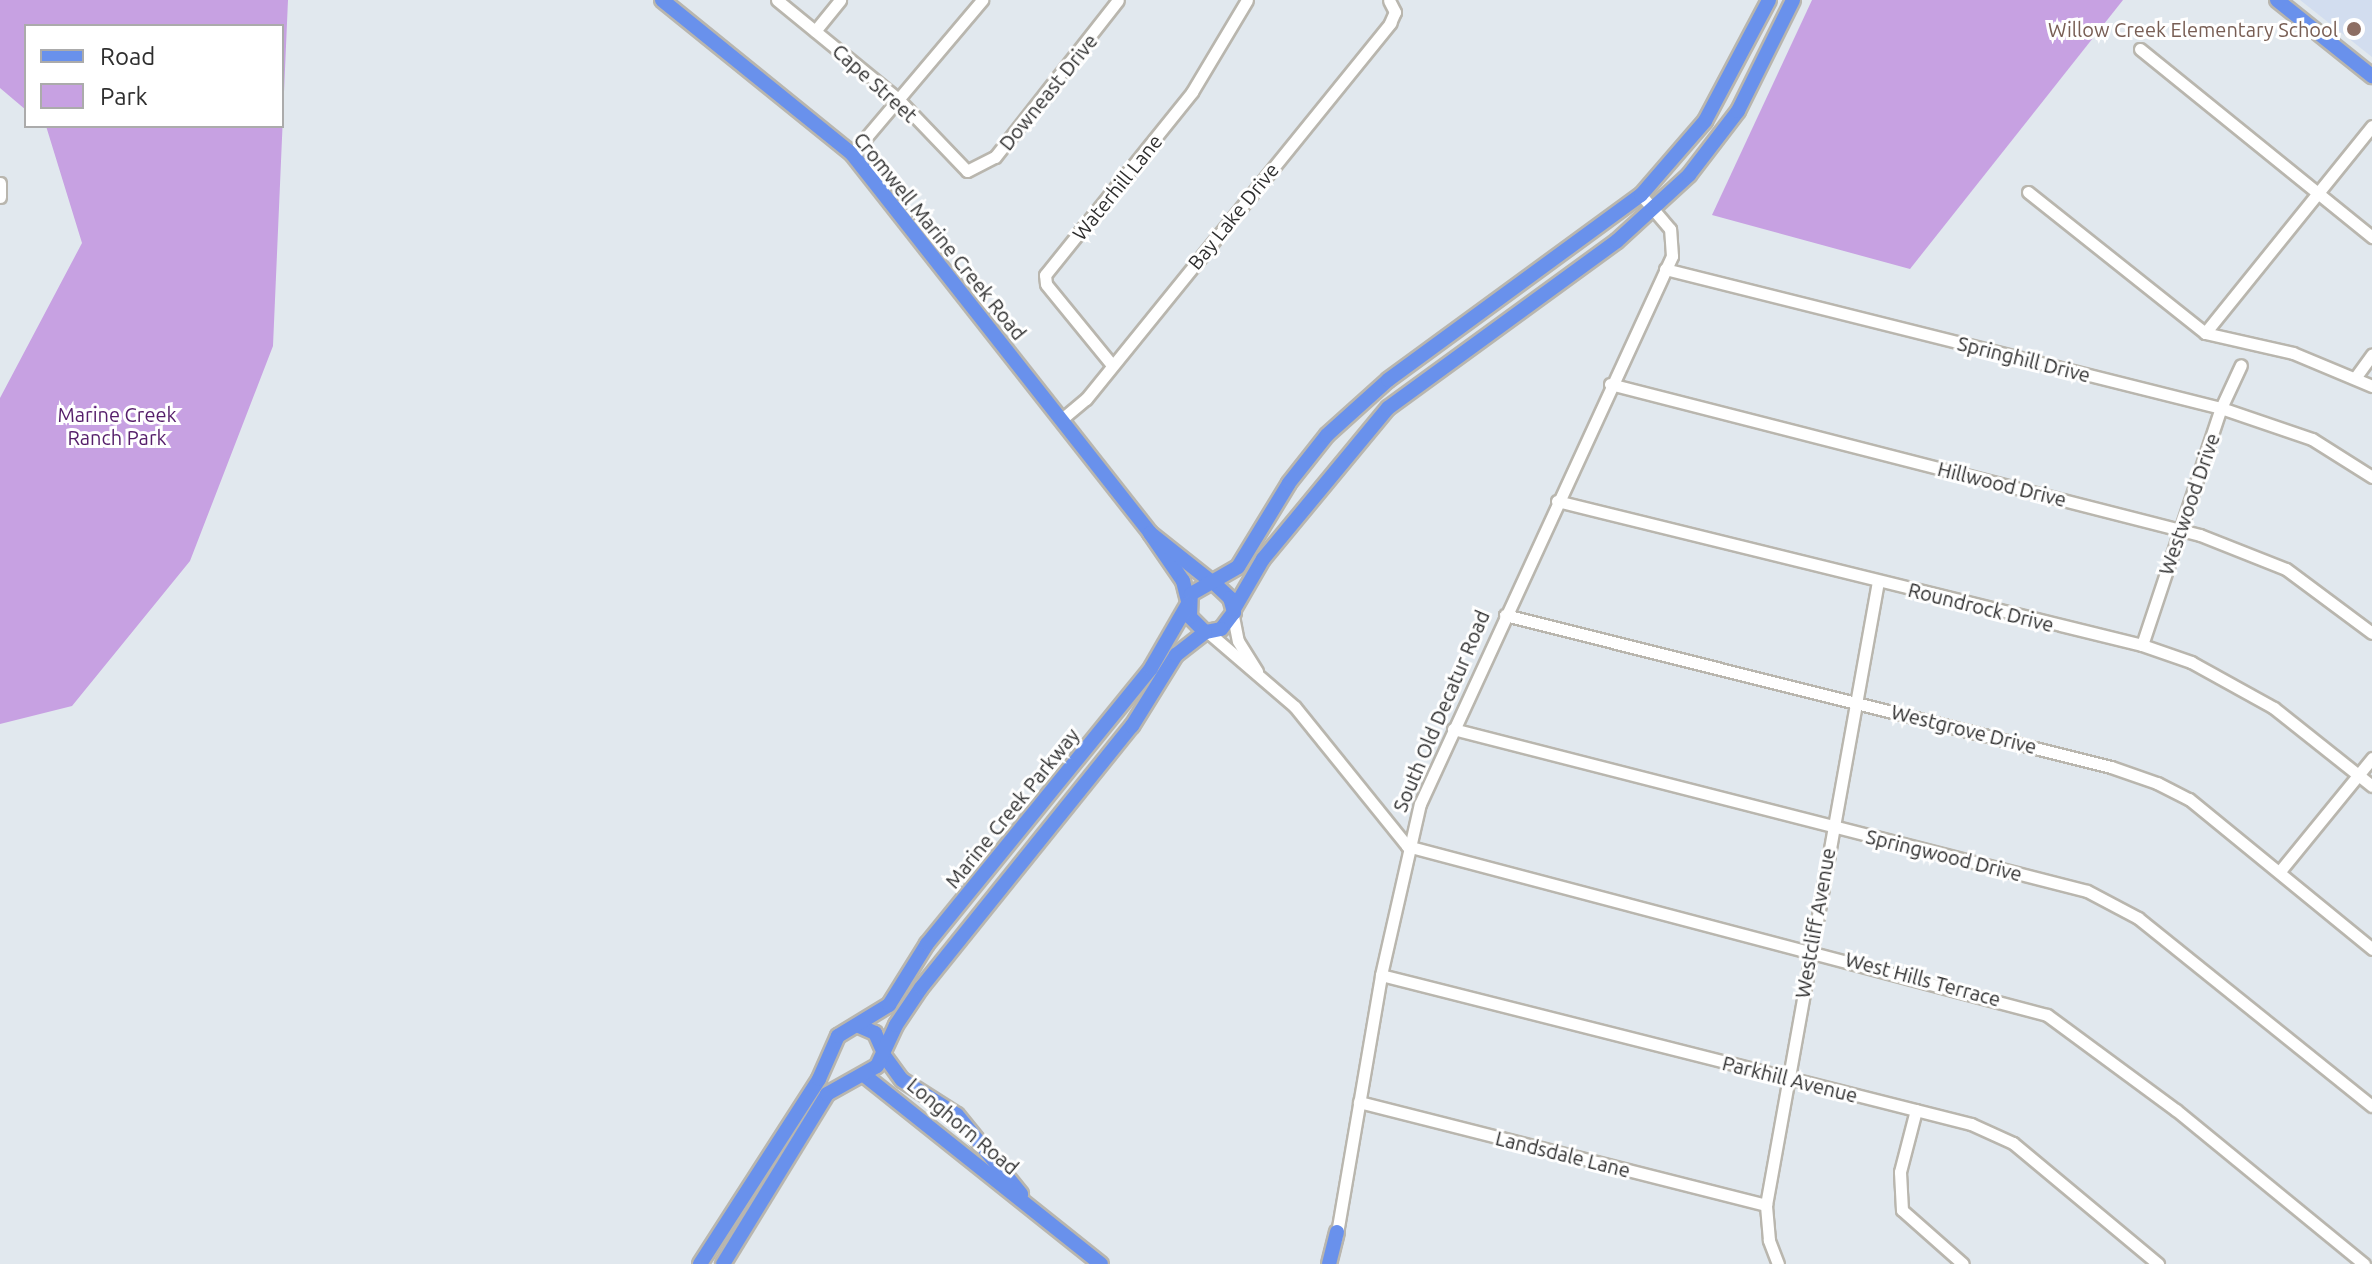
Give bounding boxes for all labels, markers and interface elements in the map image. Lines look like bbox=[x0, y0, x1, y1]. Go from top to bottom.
place label: Willow Creek Elementary School bbox=[2048, 17, 2338, 41]
marker: Willow Creek Elementary School bbox=[2345, 20, 2363, 38]
legend bbox=[24, 24, 284, 128]
street label: Downeast Drive bbox=[994, 29, 1102, 155]
street label: Cape Street bbox=[828, 39, 922, 127]
text: Road bbox=[100, 43, 155, 70]
text: Park bbox=[100, 83, 148, 110]
street label: Cromwell Marine Creek Road bbox=[849, 127, 1031, 345]
street label: Waterhill Lane bbox=[1067, 129, 1167, 245]
street label: Bay Lake Drive bbox=[1183, 158, 1283, 274]
street label: Springhill Drive bbox=[1955, 331, 2093, 387]
park label: Marine Creek Ranch Park bbox=[57, 402, 177, 449]
street label: Westwood Drive bbox=[2154, 430, 2224, 578]
street label: Hillwood Drive bbox=[1935, 456, 2069, 512]
street label: Roundrock Drive bbox=[1906, 577, 2056, 637]
street label: South Old Decatur Road bbox=[1388, 607, 1494, 815]
street label: Westgrove Drive bbox=[1889, 699, 2039, 759]
street label: Marine Creek Parkway bbox=[940, 723, 1084, 893]
street label: Springwood Drive bbox=[1863, 824, 2025, 886]
street label: Westcliff Avenue bbox=[1790, 846, 1840, 1000]
street label: West Hills Terrace bbox=[1843, 947, 2003, 1011]
street label: Parkhill Avenue bbox=[1720, 1051, 1860, 1107]
street label: Longhorn Road bbox=[903, 1073, 1023, 1179]
street label: Landsdale Lane bbox=[1493, 1126, 1633, 1182]

